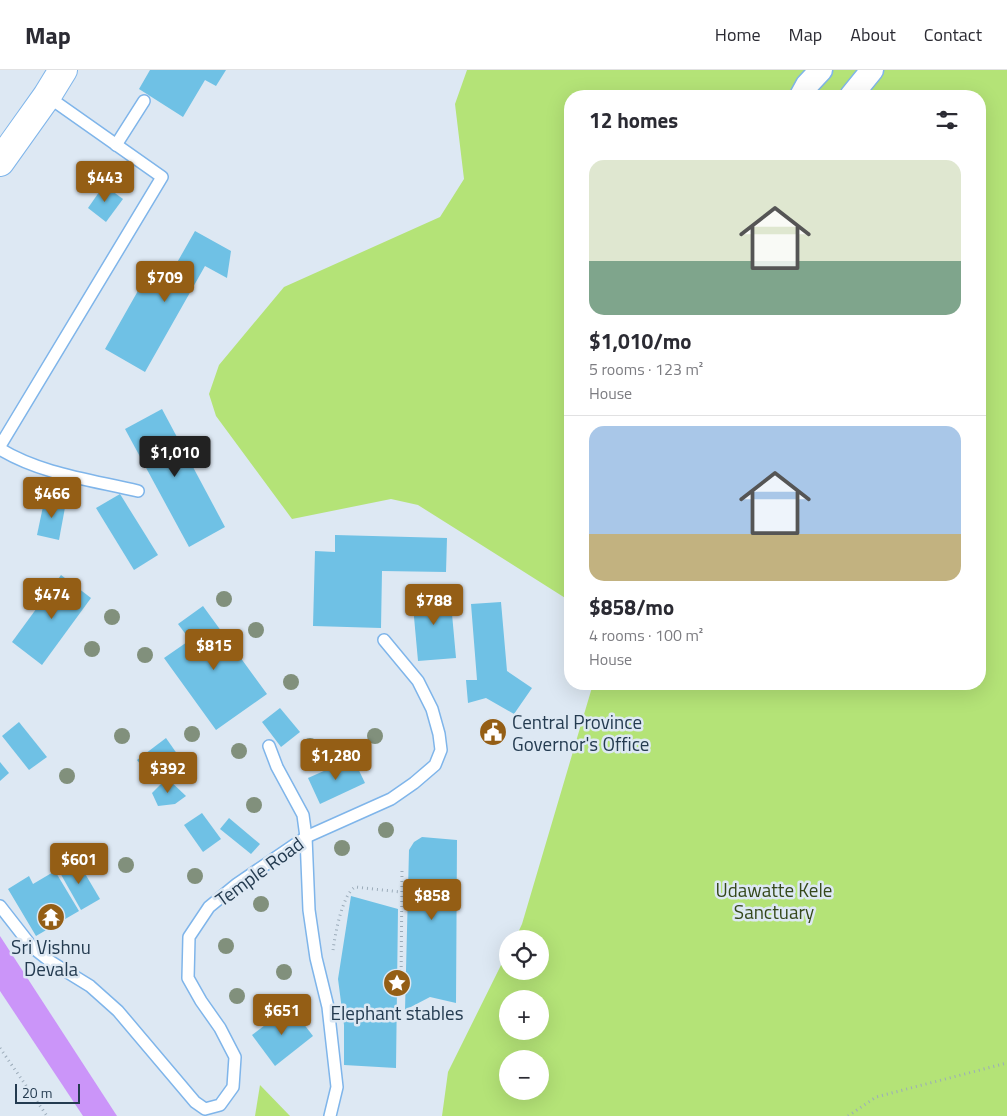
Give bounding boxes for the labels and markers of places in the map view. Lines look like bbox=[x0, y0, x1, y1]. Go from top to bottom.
pin: $443 bbox=[75, 160, 135, 203]
pin: $709 bbox=[135, 260, 195, 303]
pin: $1,010 bbox=[134, 436, 216, 478]
pin: $466 bbox=[22, 476, 82, 519]
pin: $474 bbox=[22, 578, 82, 620]
pin: $788 bbox=[404, 584, 464, 626]
pin: $815 bbox=[184, 628, 244, 671]
place label: Central Province Governor's Office bbox=[512, 707, 649, 758]
public building icon: Central Province Governor's Office bbox=[478, 717, 508, 747]
pin: $1,280 bbox=[295, 738, 377, 781]
pin: $392 bbox=[138, 752, 198, 794]
pin: $601 bbox=[49, 842, 109, 885]
pin: $858 bbox=[402, 878, 462, 921]
temple icon: Sri Vishnu Devala bbox=[36, 902, 66, 932]
place label: Sri Vishnu Devala bbox=[11, 932, 91, 983]
place icon: Elephant stables bbox=[382, 968, 412, 998]
pin: $651 bbox=[252, 994, 312, 1036]
place label: Elephant stables bbox=[330, 998, 464, 1027]

